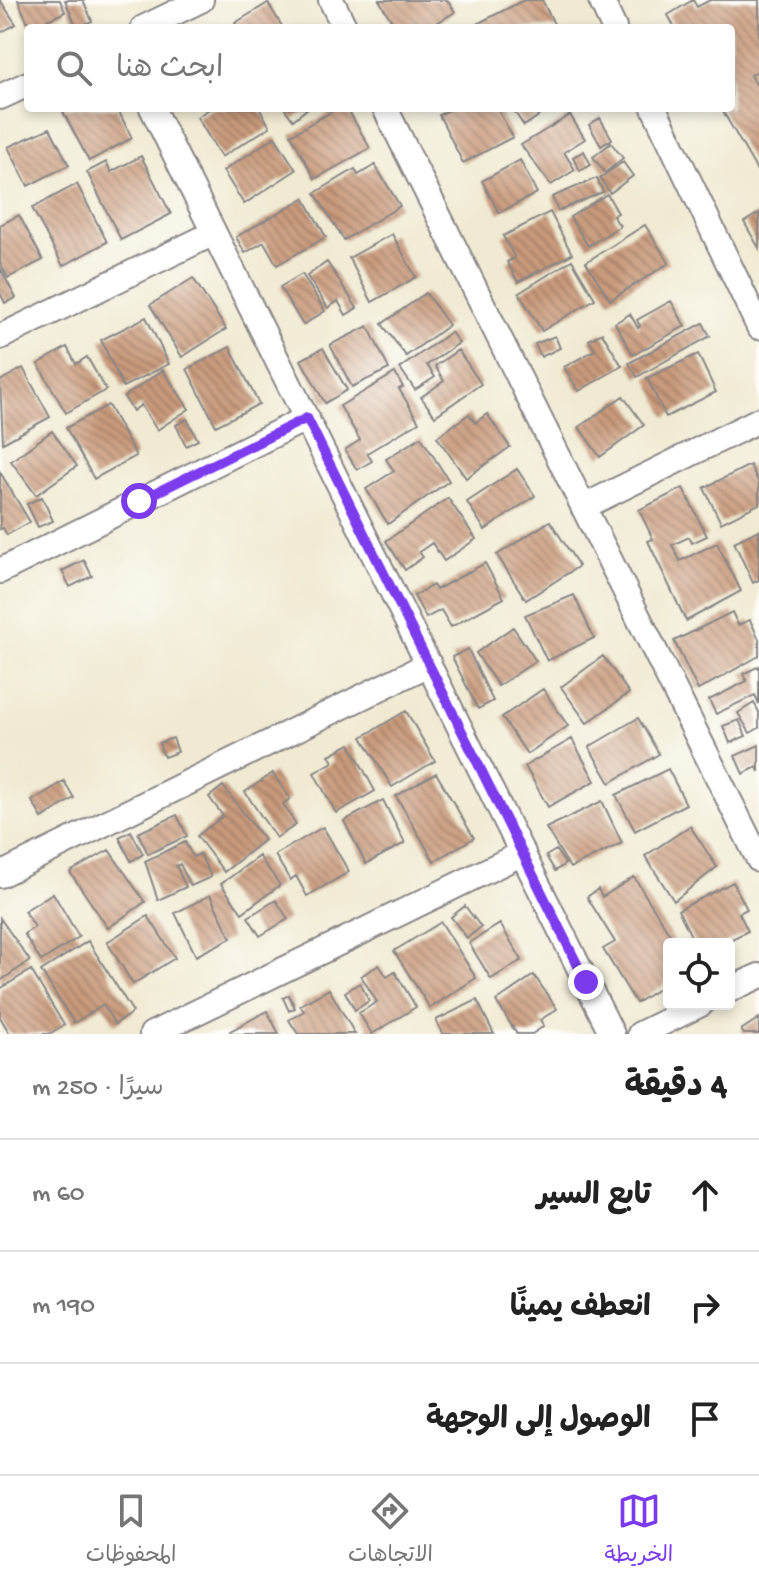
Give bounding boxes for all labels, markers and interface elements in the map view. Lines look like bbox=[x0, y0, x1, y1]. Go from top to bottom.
search box bbox=[24, 24, 735, 112]
icon: search bbox=[52, 46, 96, 90]
text: ابحث هنا bbox=[116, 53, 223, 88]
route start bbox=[121, 483, 157, 519]
map controls bbox=[663, 938, 735, 1010]
button: locate bbox=[663, 938, 735, 1010]
route end bbox=[568, 964, 604, 1000]
text: 4 دقيقة bbox=[624, 1069, 727, 1109]
text: سيرًا · 250 m bbox=[32, 1074, 164, 1105]
icon: ahead bbox=[683, 1173, 727, 1217]
text: 60 m bbox=[32, 1180, 85, 1211]
text: تابع السير bbox=[537, 1180, 651, 1215]
icon: right bbox=[683, 1285, 727, 1329]
text: 190 m bbox=[32, 1292, 95, 1323]
text: انعطف يمينًا bbox=[510, 1292, 651, 1327]
icon: arrive bbox=[683, 1397, 727, 1441]
text: الوصول إلى الوجهة bbox=[426, 1404, 651, 1439]
tab: المحفوظات bbox=[86, 1489, 176, 1573]
tab: الاتجاهات bbox=[348, 1489, 433, 1573]
tab: الخريطة bbox=[605, 1489, 673, 1573]

